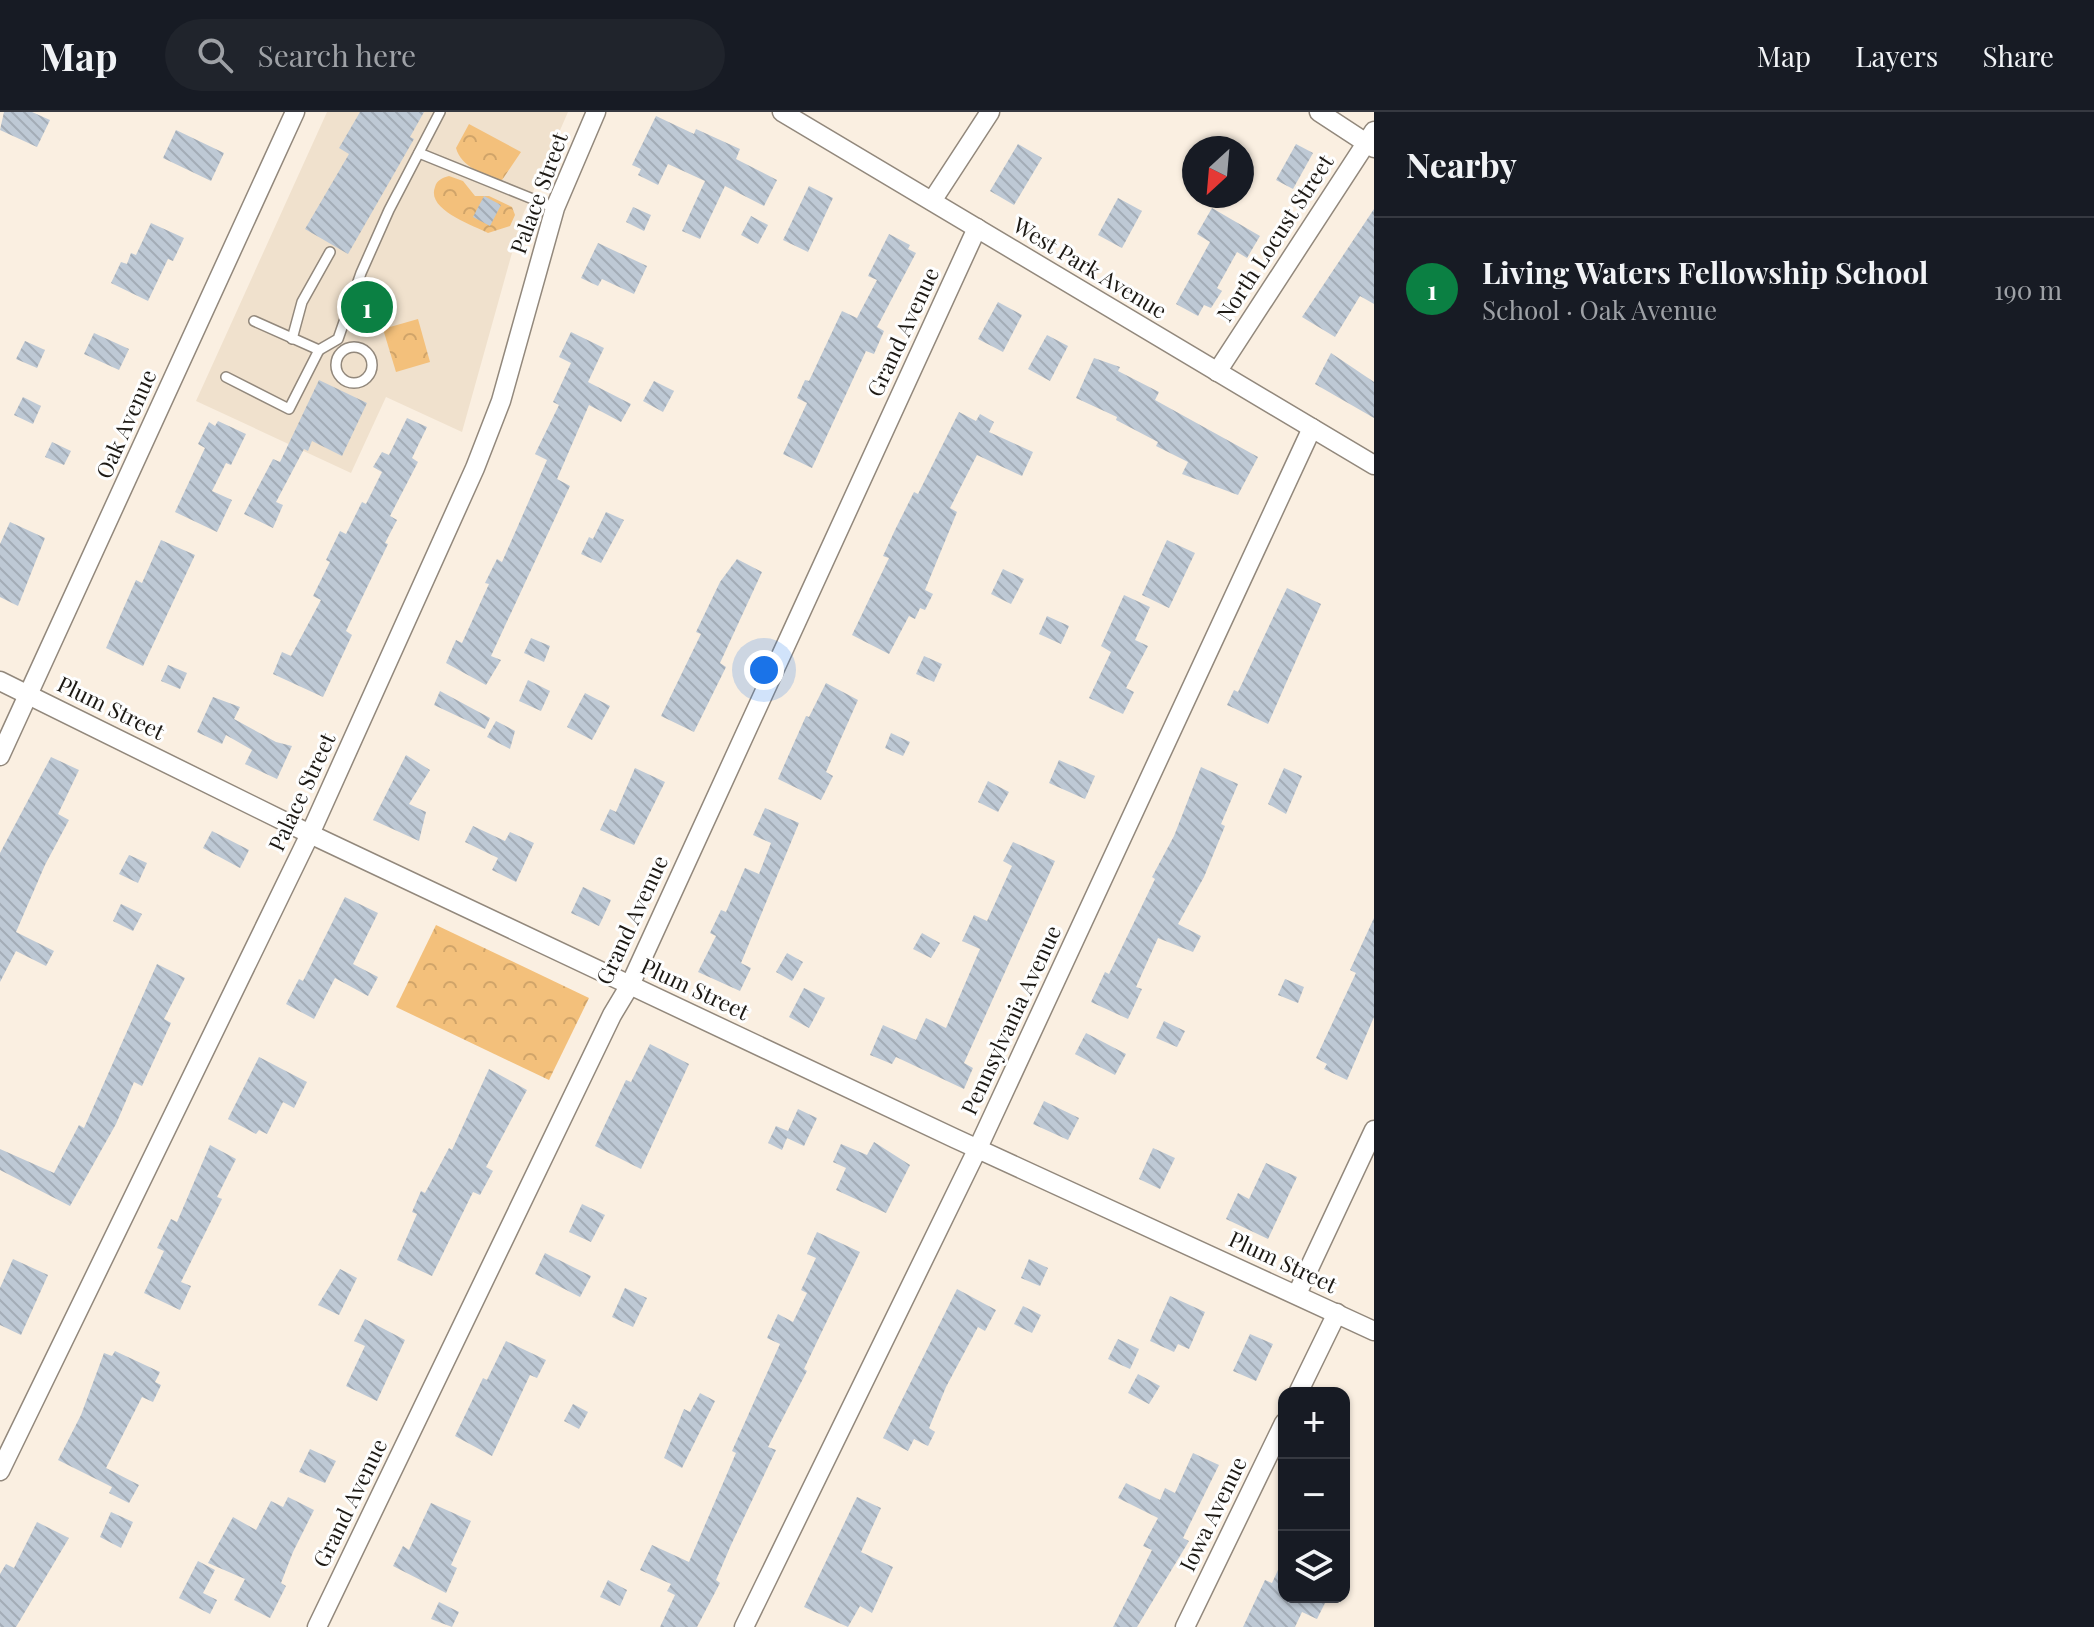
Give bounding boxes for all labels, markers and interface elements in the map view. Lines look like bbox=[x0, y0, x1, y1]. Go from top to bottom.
search box bbox=[165, 19, 725, 91]
text: Map bbox=[40, 30, 117, 81]
icon: search bbox=[193, 33, 237, 77]
text: Search here bbox=[257, 35, 416, 75]
text: Map bbox=[1757, 37, 1811, 74]
text: Layers bbox=[1855, 37, 1938, 74]
text: Share bbox=[1982, 37, 2054, 74]
street label: Palace Street bbox=[502, 127, 574, 258]
north arrow bbox=[1182, 136, 1254, 208]
text: Nearby bbox=[1406, 141, 1517, 187]
street label: North Locust Street bbox=[1209, 147, 1340, 327]
street label: West Park Avenue bbox=[1007, 209, 1173, 325]
text: Living Waters Fellowship School bbox=[1482, 252, 1928, 292]
street label: Grand Avenue bbox=[859, 262, 945, 401]
text: 1 bbox=[1427, 272, 1437, 307]
text: 190 m bbox=[1994, 272, 2062, 307]
pin: 1 bbox=[341, 277, 393, 337]
text: School · Oak Avenue bbox=[1482, 292, 1717, 327]
street label: Oak Avenue bbox=[88, 364, 162, 483]
your location bbox=[744, 650, 784, 690]
street label: Plum Street bbox=[53, 668, 171, 746]
street label: Palace Street bbox=[261, 726, 342, 856]
street label: Grand Avenue bbox=[588, 850, 674, 989]
street label: Pennsylvania Avenue bbox=[953, 920, 1067, 1119]
street label: Plum Street bbox=[637, 950, 755, 1027]
street label: Plum Street bbox=[1225, 1223, 1343, 1300]
map controls bbox=[1278, 1387, 1350, 1603]
button: + bbox=[1278, 1387, 1350, 1459]
street label: Grand Avenue bbox=[305, 1433, 393, 1572]
street label: Iowa Avenue bbox=[1171, 1451, 1253, 1576]
button: − bbox=[1278, 1459, 1350, 1531]
button: layers bbox=[1278, 1531, 1350, 1603]

